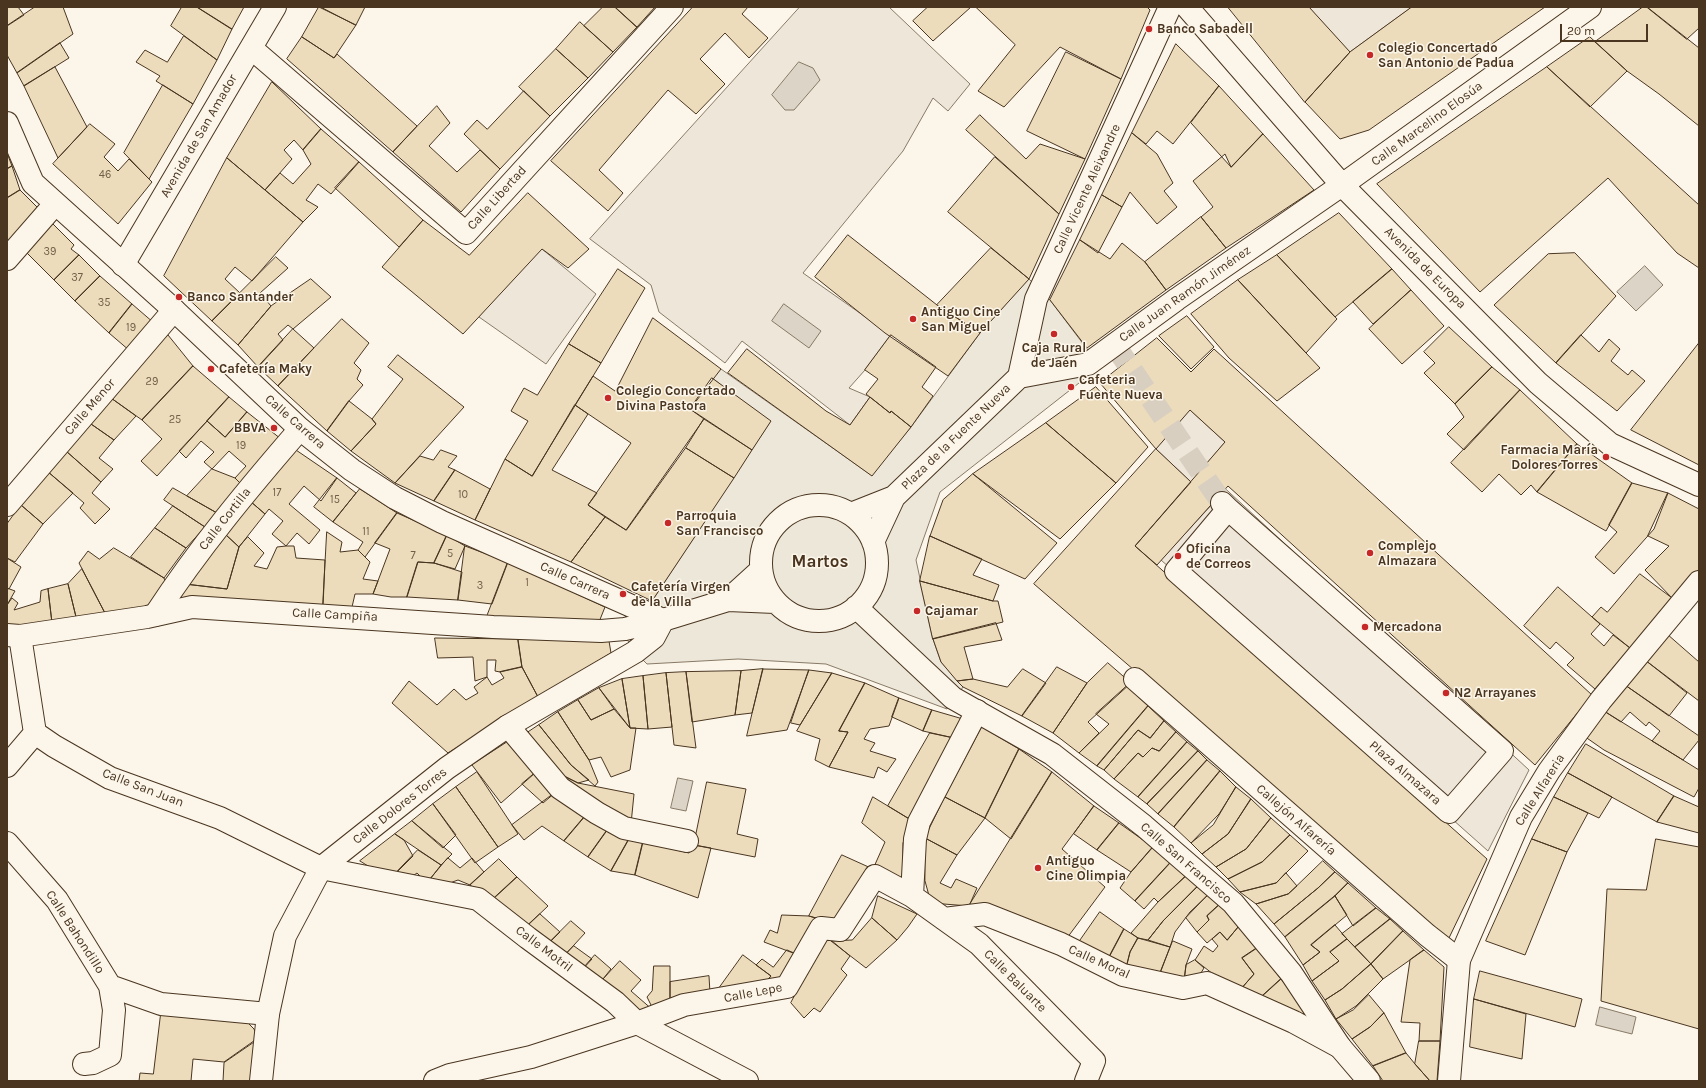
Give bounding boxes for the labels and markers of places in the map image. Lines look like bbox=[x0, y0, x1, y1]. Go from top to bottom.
place label: Banco Sabadell bbox=[1157, 21, 1253, 37]
marker: Banco Sabadell bbox=[1144, 24, 1154, 34]
place label: Colegio Concertado San Antonio de Padua bbox=[1378, 40, 1514, 71]
marker: Colegio Concertado San Antonio de Padua bbox=[1365, 50, 1375, 60]
place label: Banco Santander bbox=[187, 289, 293, 305]
marker: Banco Santander bbox=[174, 292, 184, 302]
place label: Antiguo Cine San Miguel bbox=[921, 304, 1000, 335]
marker: Antiguo Cine San Miguel bbox=[908, 314, 918, 324]
marker: Caja Rural de Jaén bbox=[1049, 329, 1059, 339]
place label: Caja Rural de Jaén bbox=[1022, 340, 1086, 371]
place label: Cafetería Maky bbox=[219, 361, 312, 377]
marker: Cafetería Maky bbox=[206, 364, 216, 374]
place label: Cafeteria Fuente Nueva bbox=[1079, 372, 1163, 403]
marker: Cafeteria Fuente Nueva bbox=[1066, 382, 1076, 392]
place label: Colegio Concertado Divina Pastora bbox=[616, 383, 736, 414]
marker: Colegio Concertado Divina Pastora bbox=[603, 393, 613, 403]
place label: BBVA bbox=[234, 420, 266, 436]
marker: BBVA bbox=[269, 423, 279, 433]
place label: Farmacia María Dolores Torres bbox=[1501, 442, 1598, 473]
marker: Farmacia María Dolores Torres bbox=[1601, 452, 1611, 462]
place label: Parroquia San Francisco bbox=[676, 508, 763, 539]
marker: Parroquia San Francisco bbox=[663, 518, 673, 528]
place label: Complejo Almazara bbox=[1378, 538, 1437, 569]
place label: Oficina de Correos bbox=[1186, 541, 1251, 572]
marker: Complejo Almazara bbox=[1365, 548, 1375, 558]
marker: Oficina de Correos bbox=[1173, 551, 1183, 561]
place label: Cafetería Virgen de la Villa bbox=[631, 579, 730, 610]
marker: Cafetería Virgen de la Villa bbox=[618, 589, 628, 599]
place label: Cajamar bbox=[925, 603, 978, 619]
marker: Cajamar bbox=[912, 606, 922, 616]
place label: Mercadona bbox=[1373, 619, 1442, 635]
marker: Mercadona bbox=[1360, 622, 1370, 632]
place label: N2 Arrayanes bbox=[1454, 685, 1536, 701]
marker: N2 Arrayanes bbox=[1441, 688, 1451, 698]
place label: Antiguo Cine Olimpia bbox=[1046, 853, 1126, 884]
marker: Antiguo Cine Olimpia bbox=[1033, 863, 1043, 873]

